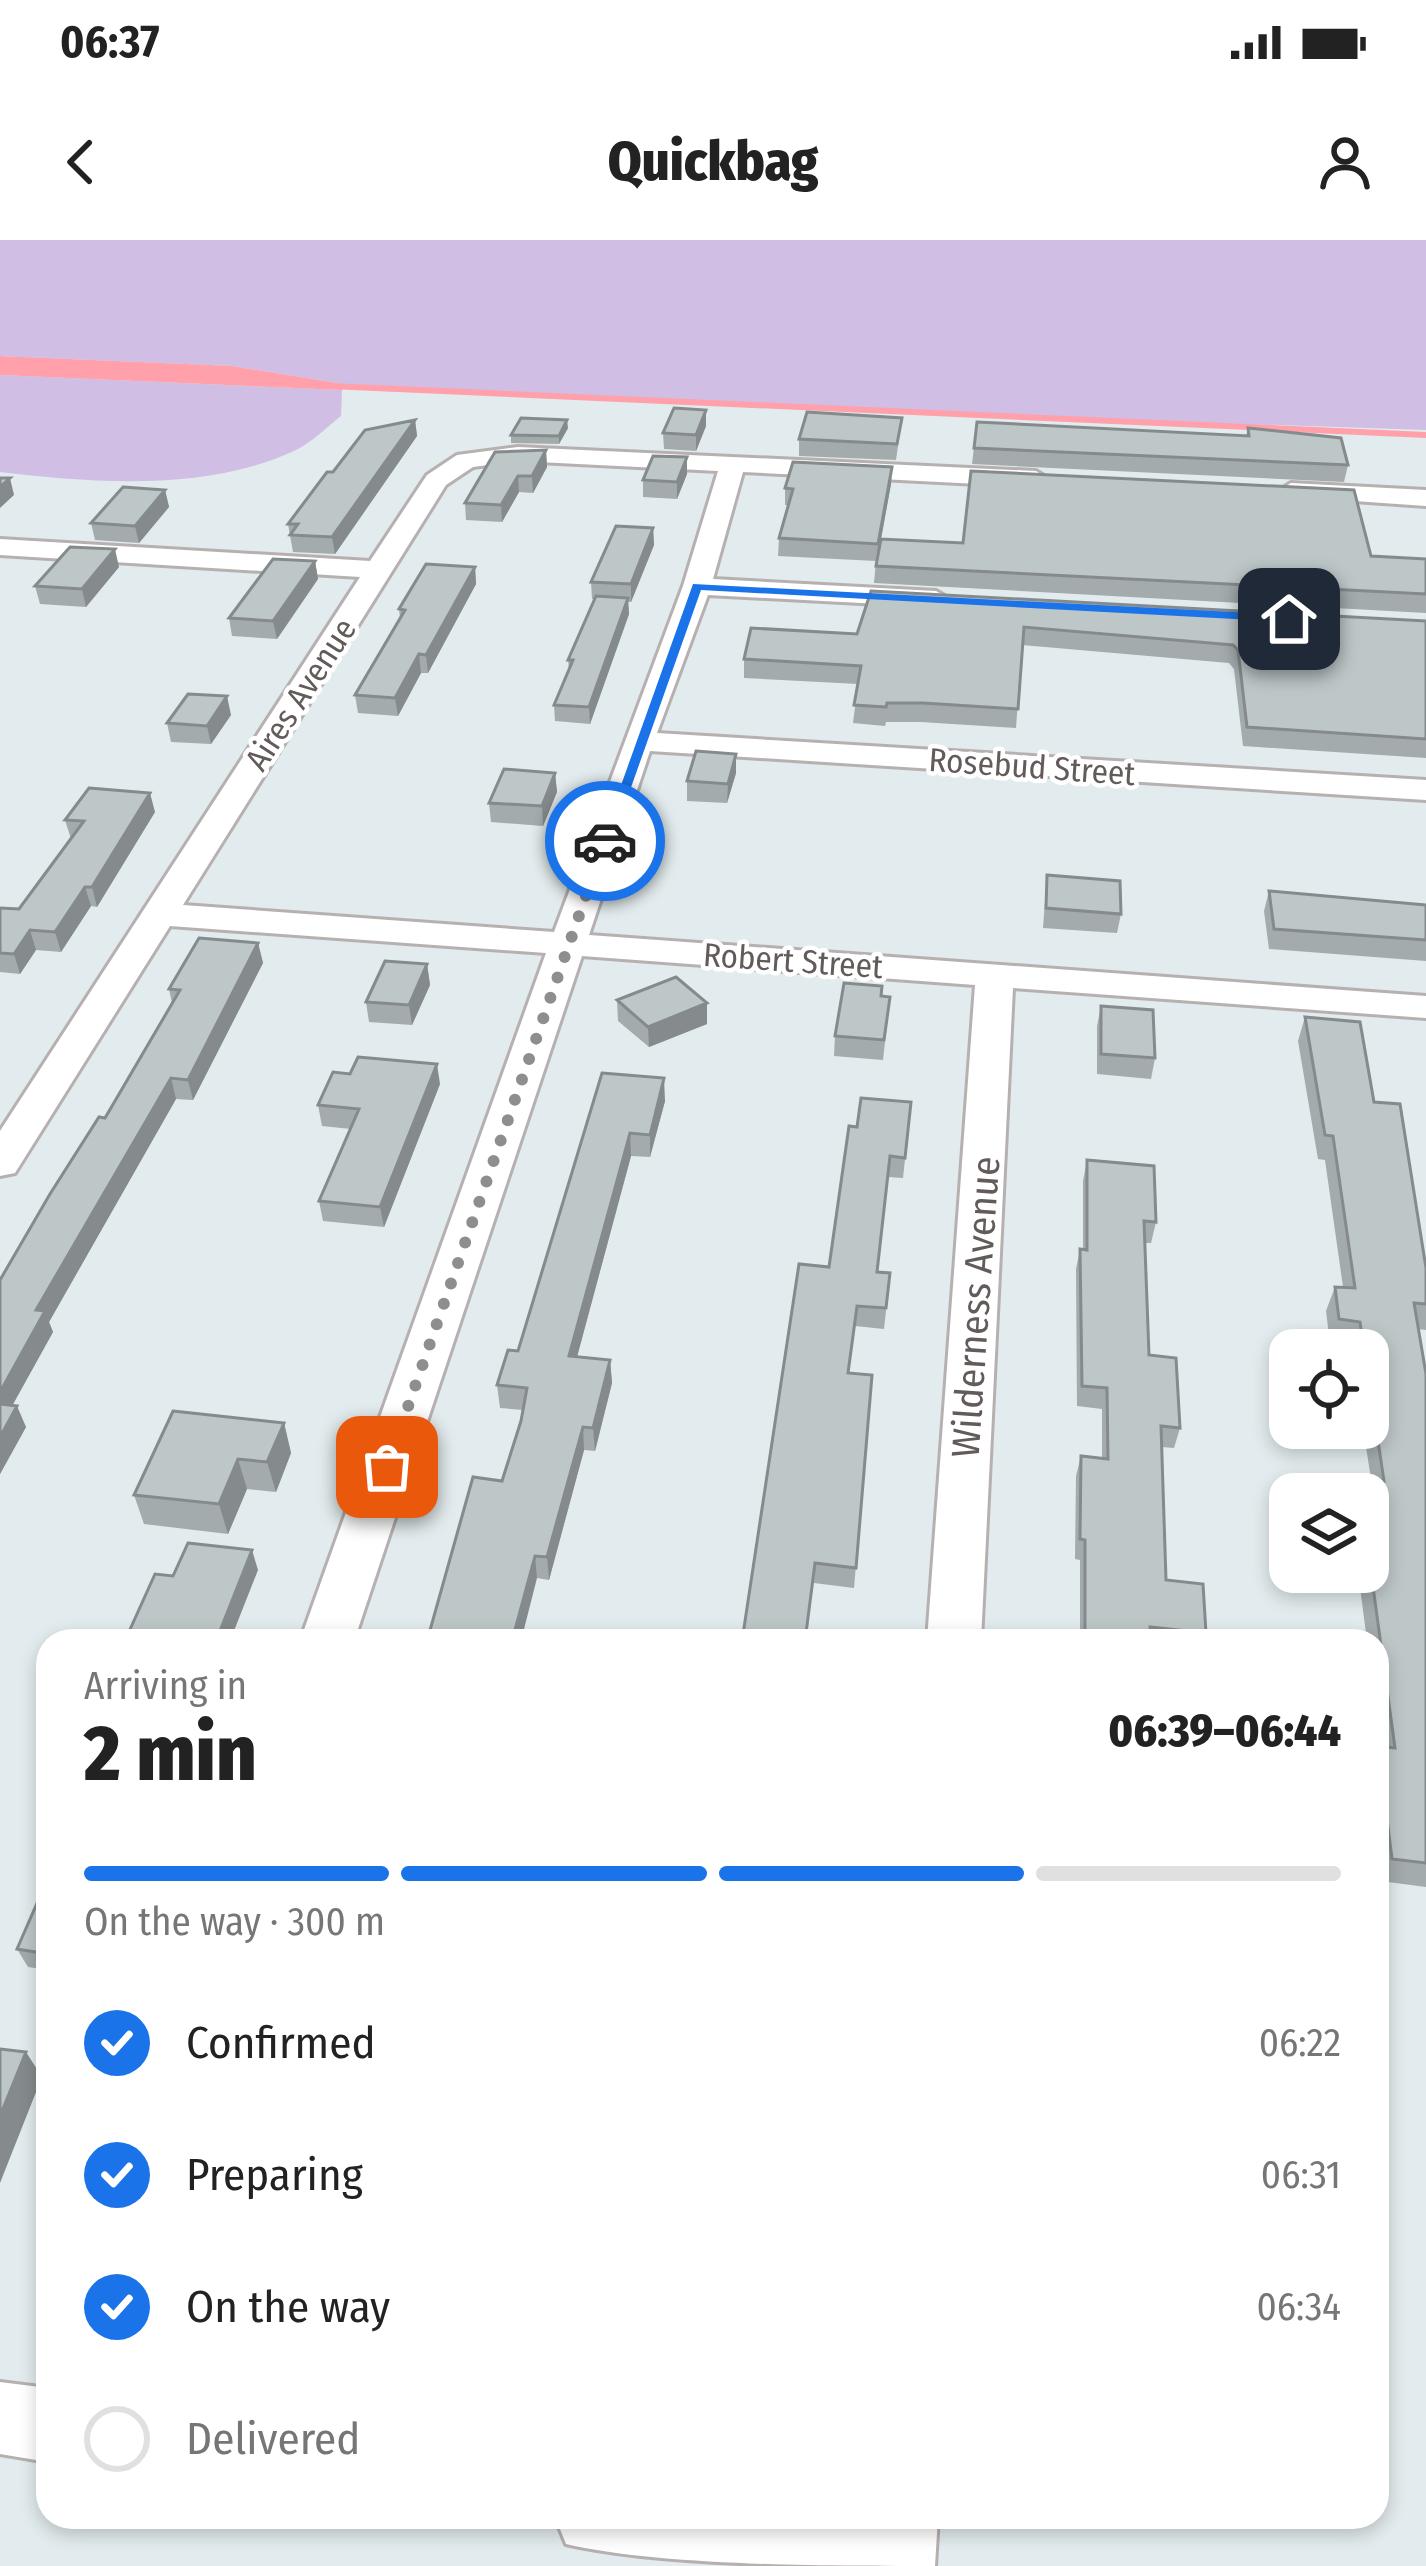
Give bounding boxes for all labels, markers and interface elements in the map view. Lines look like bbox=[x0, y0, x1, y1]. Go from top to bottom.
text: 06:37 bbox=[60, 15, 159, 69]
icon: back bbox=[48, 129, 114, 195]
icon: person bbox=[1312, 129, 1378, 195]
text: Quickbag bbox=[608, 130, 818, 194]
pin bbox=[1238, 568, 1340, 670]
icon: home bbox=[1256, 586, 1322, 652]
street label: Aires Avenue bbox=[237, 611, 365, 778]
street label: Rosebud Street bbox=[927, 740, 1137, 794]
courier bbox=[545, 781, 665, 901]
icon: car bbox=[572, 808, 638, 874]
street label: Robert Street bbox=[702, 935, 884, 987]
street label: Wilderness Avenue bbox=[943, 1155, 1009, 1459]
map controls bbox=[1269, 1329, 1389, 1593]
button: locate bbox=[1269, 1329, 1389, 1449]
pin bbox=[336, 1416, 438, 1518]
icon: bag bbox=[354, 1434, 420, 1500]
button: layers bbox=[1269, 1473, 1389, 1593]
text: Arriving in bbox=[84, 1663, 247, 1709]
text: 06:39–06:44 bbox=[1108, 1704, 1341, 1758]
text: 2 min bbox=[84, 1707, 257, 1801]
text: On the way · 300 m bbox=[84, 1899, 385, 1945]
icon: check bbox=[84, 2010, 150, 2076]
text: Confirmed bbox=[186, 2016, 376, 2070]
text: 06:22 bbox=[1259, 2020, 1341, 2066]
icon: check bbox=[84, 2142, 150, 2208]
text: Preparing bbox=[186, 2148, 363, 2202]
text: 06:31 bbox=[1261, 2152, 1341, 2198]
icon: check bbox=[84, 2274, 150, 2340]
text: On the way bbox=[186, 2280, 390, 2334]
text: 06:34 bbox=[1256, 2284, 1341, 2330]
text: Delivered bbox=[186, 2412, 360, 2466]

